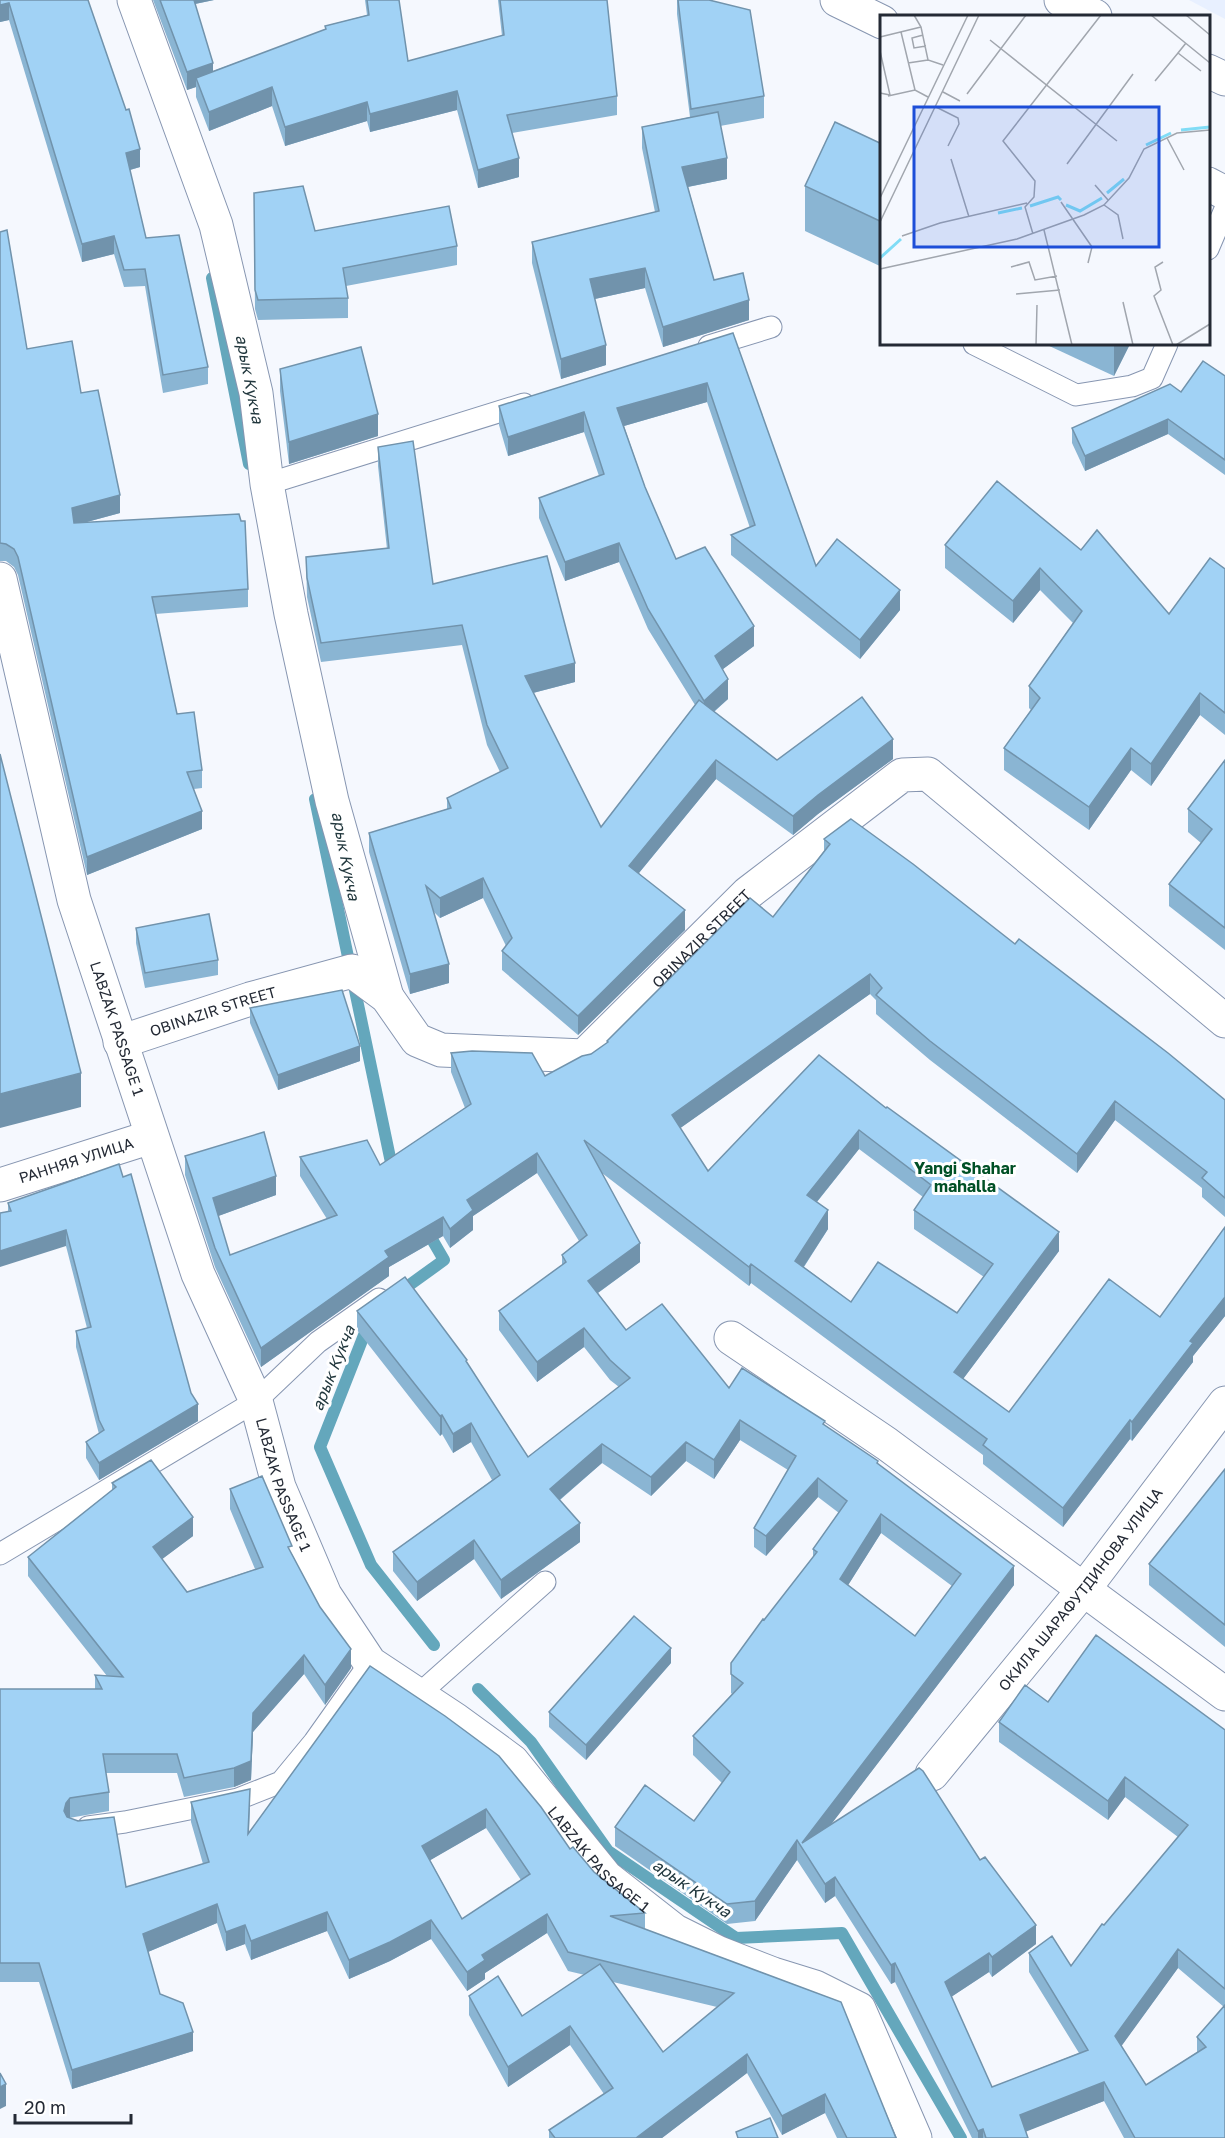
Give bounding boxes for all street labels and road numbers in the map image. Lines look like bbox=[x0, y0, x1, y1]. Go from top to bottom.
street label: OBINAZIR STREET bbox=[648, 885, 754, 991]
street label: LABZAK PASSAGE 1 bbox=[87, 959, 148, 1098]
street label: OBINAZIR STREET bbox=[147, 982, 278, 1040]
street label: РАННЯЯ УЛИЦА bbox=[16, 1133, 135, 1186]
street label: LABZAK PASSAGE 1 bbox=[253, 1416, 315, 1554]
street label: ОКИЛА ШАРАФУТДИНОВА УЛИЦА bbox=[994, 1484, 1166, 1694]
street label: LABZAK PASSAGE 1 bbox=[544, 1802, 653, 1916]

